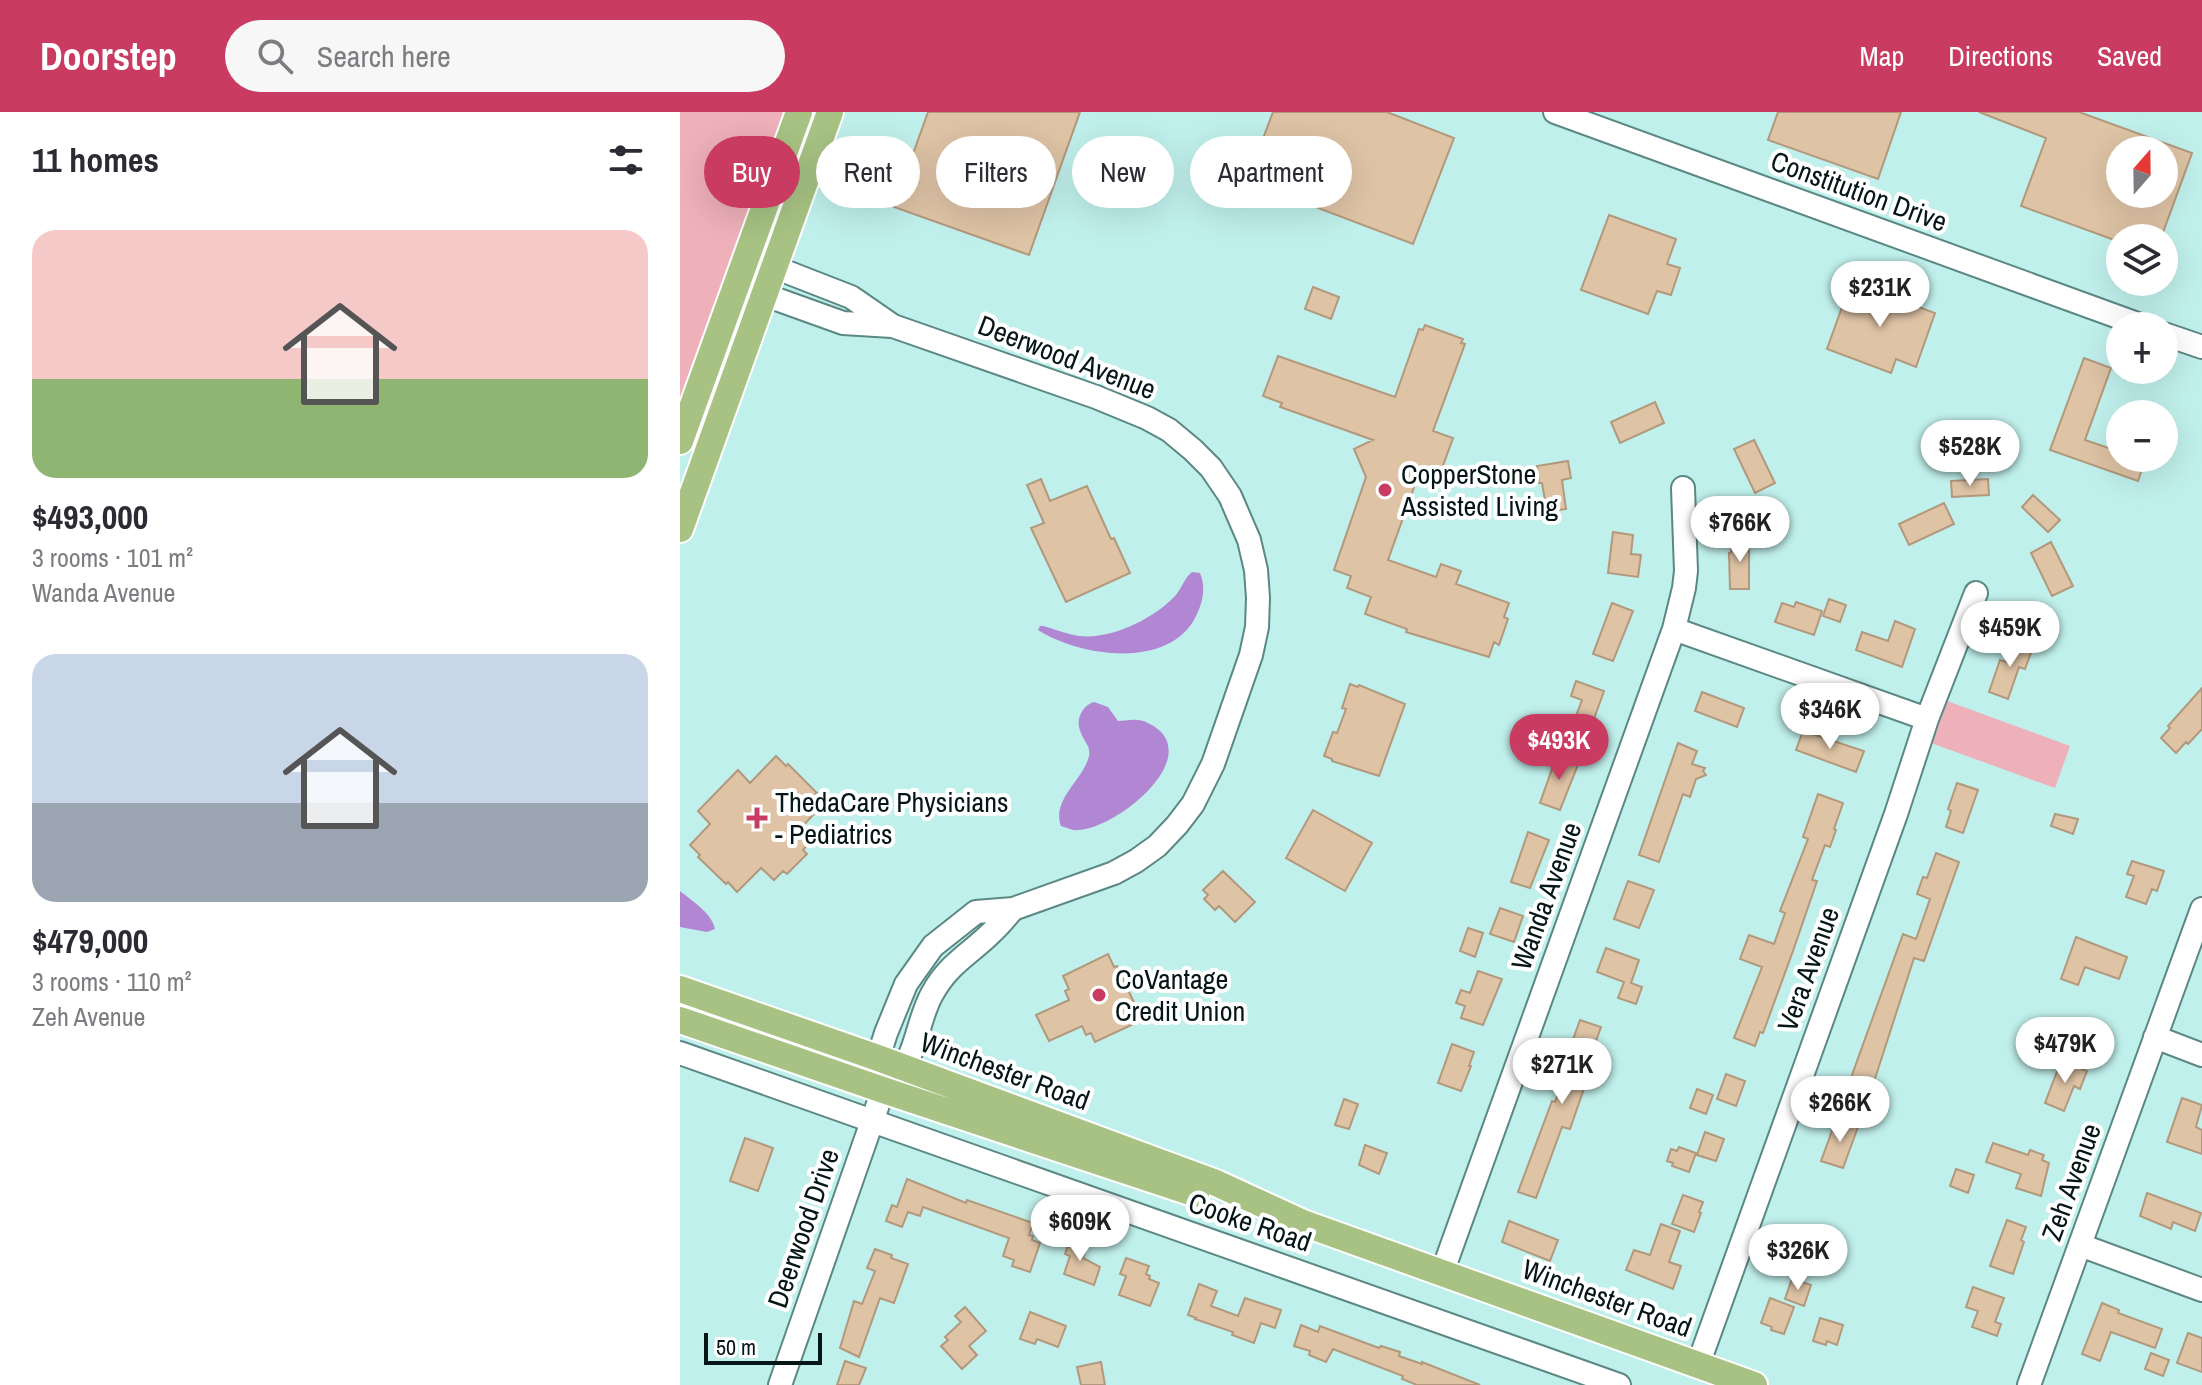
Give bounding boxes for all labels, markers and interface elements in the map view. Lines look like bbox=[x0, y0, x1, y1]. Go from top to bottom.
search box bbox=[225, 20, 785, 92]
text: Doorstep bbox=[40, 31, 177, 82]
icon: search bbox=[253, 34, 297, 78]
text: Search here bbox=[317, 36, 451, 76]
text: Map bbox=[1860, 37, 1904, 75]
text: Directions bbox=[1948, 37, 2053, 75]
text: Saved bbox=[2097, 37, 2162, 75]
chip: Buy bbox=[704, 136, 800, 208]
chip: Rent bbox=[816, 136, 920, 208]
chip: Filters bbox=[936, 136, 1056, 208]
chip: New bbox=[1072, 136, 1174, 208]
chip: Apartment bbox=[1190, 136, 1352, 208]
north arrow bbox=[2106, 136, 2178, 208]
map controls bbox=[2106, 136, 2178, 472]
text: 11 homes bbox=[32, 137, 159, 183]
icon: filters bbox=[604, 138, 648, 182]
street label: Constitution Drive bbox=[1766, 141, 1952, 241]
button: layers bbox=[2106, 224, 2178, 296]
pin: $231K bbox=[1824, 261, 1936, 329]
text: $231K bbox=[1849, 269, 1911, 304]
icon: home bbox=[268, 282, 412, 426]
street label: Deerwood Avenue bbox=[973, 306, 1161, 408]
button: + bbox=[2106, 312, 2178, 384]
button: − bbox=[2106, 400, 2178, 472]
pin: $528K bbox=[1914, 420, 2026, 488]
text: $528K bbox=[1939, 428, 2001, 463]
place label: CopperStone Assisted Living bbox=[1400, 455, 1558, 525]
marker: CopperStone Assisted Living bbox=[1376, 481, 1394, 499]
text: $493,000 bbox=[32, 494, 148, 540]
pin: $766K bbox=[1684, 496, 1796, 564]
text: $766K bbox=[1709, 504, 1771, 539]
text: 3 rooms · 101 m² bbox=[32, 540, 193, 575]
text: Wanda Avenue bbox=[32, 575, 175, 610]
pin: $459K bbox=[1954, 601, 2066, 669]
text: $459K bbox=[1979, 609, 2041, 644]
pin: $346K bbox=[1774, 683, 1886, 751]
text: $346K bbox=[1799, 691, 1861, 726]
icon: home bbox=[268, 706, 412, 850]
pin: $493K bbox=[1503, 714, 1615, 782]
text: $493K bbox=[1528, 722, 1590, 757]
place label: ThedaCare Physicians - Pediatrics bbox=[775, 783, 1009, 853]
marker: ThedaCare Physicians - Pediatrics bbox=[746, 807, 768, 829]
street label: Wanda Avenue bbox=[1502, 817, 1590, 975]
street label: Vera Avenue bbox=[1768, 901, 1848, 1037]
text: $479,000 bbox=[32, 918, 148, 964]
place label: CoVantage Credit Union bbox=[1115, 960, 1245, 1030]
text: 3 rooms · 110 m² bbox=[32, 964, 192, 999]
marker: CoVantage Credit Union bbox=[1090, 986, 1108, 1004]
text: Zeh Avenue bbox=[32, 999, 145, 1034]
pin: $479K bbox=[2009, 1017, 2121, 1085]
street label: Winchester Road bbox=[915, 1023, 1095, 1119]
text: $479K bbox=[2034, 1025, 2096, 1060]
pin: $271K bbox=[1506, 1038, 1618, 1106]
text: $271K bbox=[1531, 1046, 1593, 1081]
pin: $266K bbox=[1784, 1076, 1896, 1144]
text: $266K bbox=[1809, 1084, 1871, 1119]
street label: Zeh Avenue bbox=[2032, 1118, 2110, 1246]
street label: Deerwood Drive bbox=[758, 1143, 848, 1313]
street label: Cooke Road bbox=[1183, 1183, 1317, 1261]
pin: $609K bbox=[1024, 1195, 1136, 1263]
text: $609K bbox=[1049, 1203, 1111, 1238]
pin: $326K bbox=[1742, 1224, 1854, 1292]
text: $326K bbox=[1767, 1232, 1829, 1267]
street label: Winchester Road bbox=[1517, 1250, 1697, 1346]
scale bar bbox=[704, 1329, 822, 1365]
text: 50 m bbox=[716, 1332, 756, 1362]

